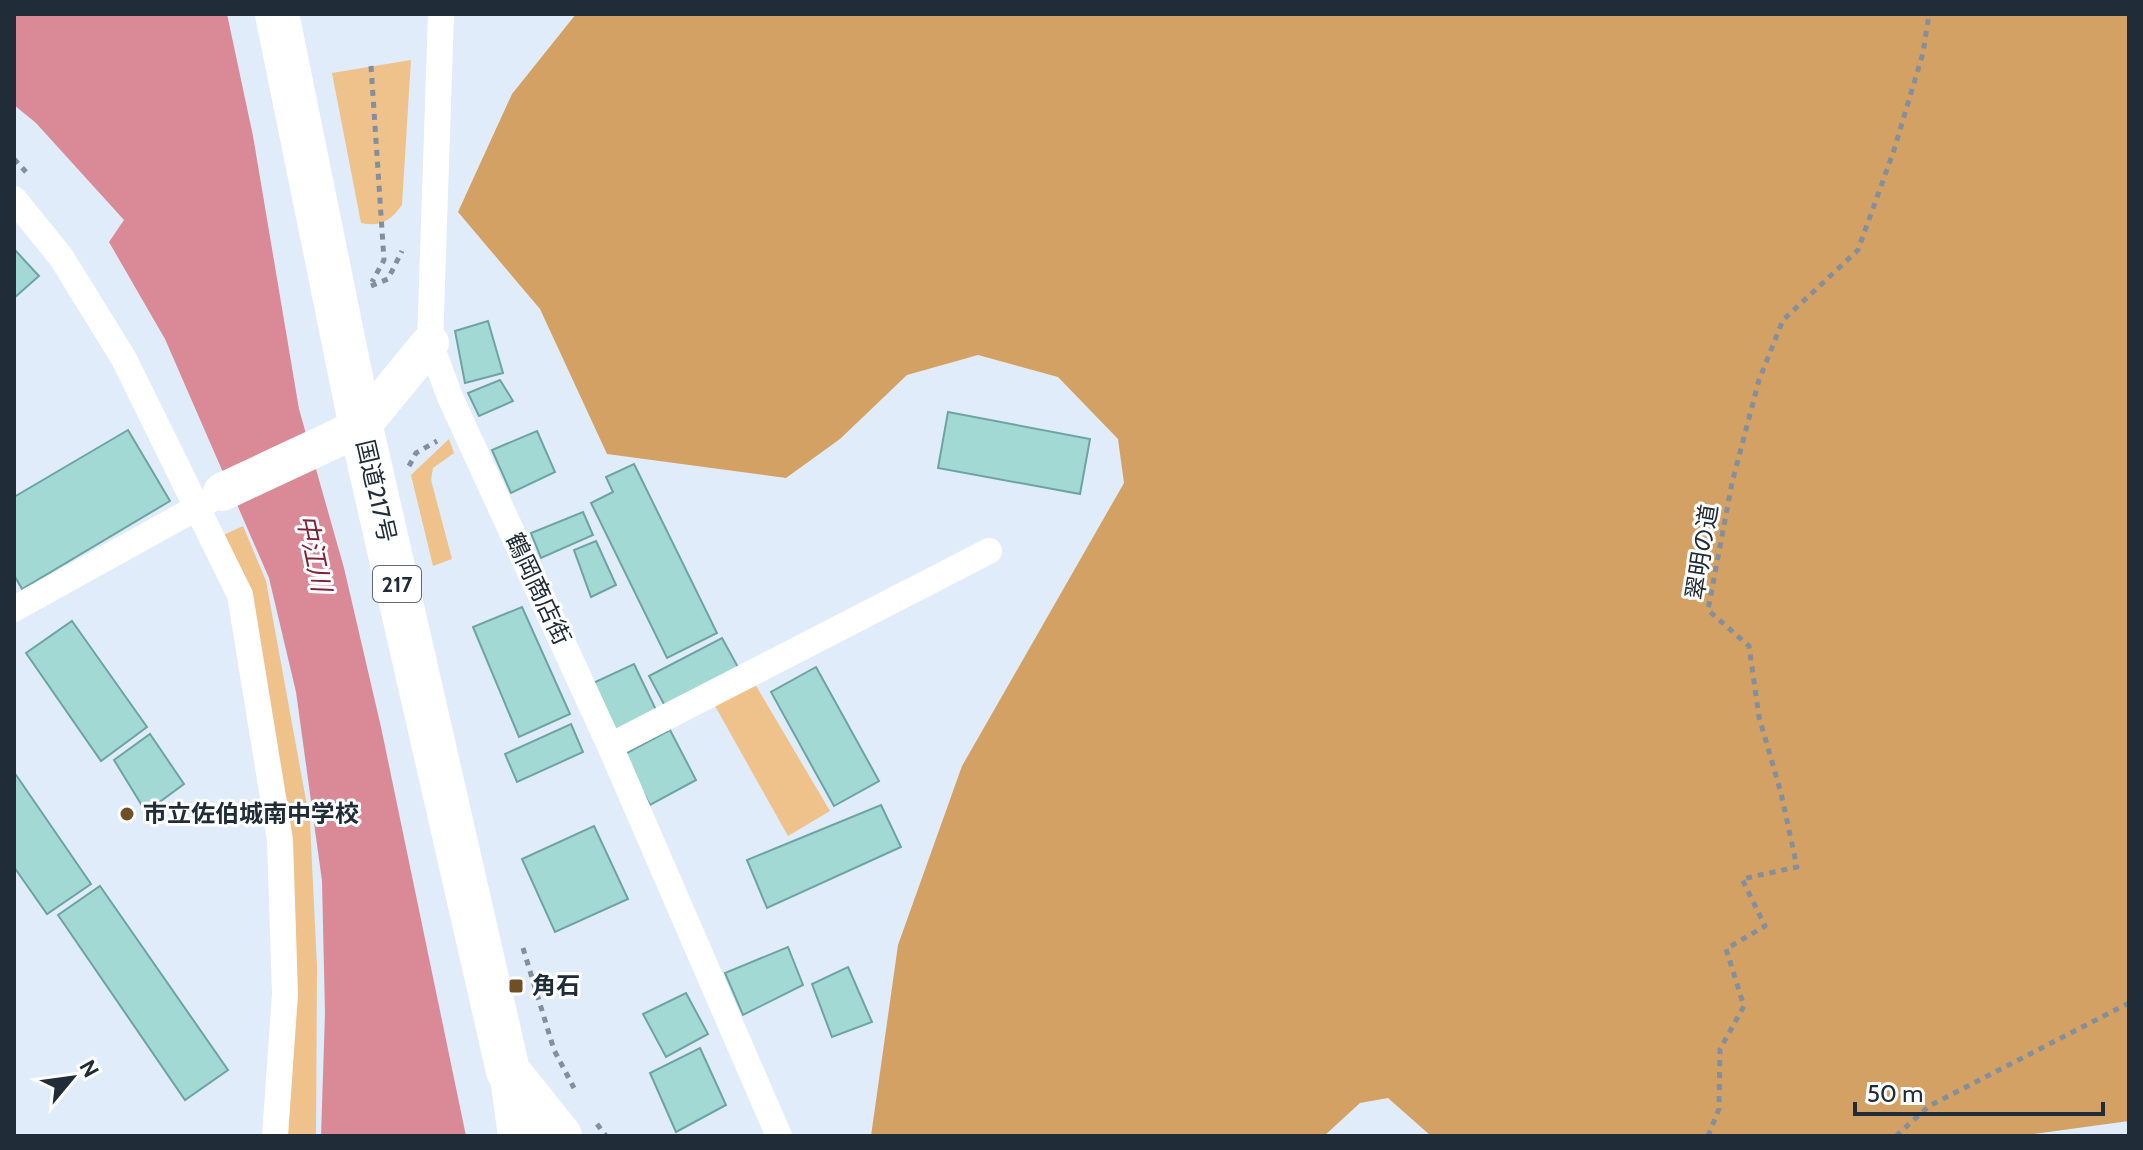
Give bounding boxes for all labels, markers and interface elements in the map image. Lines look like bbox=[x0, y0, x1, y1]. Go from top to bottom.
street label: 国道217号 bbox=[351, 437, 402, 545]
street label: 翠明の道 bbox=[1680, 502, 1723, 602]
water label: 中江川 bbox=[290, 512, 338, 597]
street label: 鶴岡商店街 bbox=[500, 528, 577, 649]
road number: 217 bbox=[373, 566, 421, 602]
place label: 市立佐伯城南中学校 bbox=[143, 799, 359, 828]
marker: 市立佐伯城南中学校 bbox=[118, 805, 136, 823]
place label: 角石 bbox=[532, 971, 580, 1000]
marker: 角石 bbox=[507, 977, 525, 995]
north arrow bbox=[32, 1038, 112, 1118]
text: N bbox=[73, 1055, 105, 1082]
scale bar bbox=[1855, 1066, 2103, 1116]
text: 50 m bbox=[1867, 1079, 1923, 1108]

